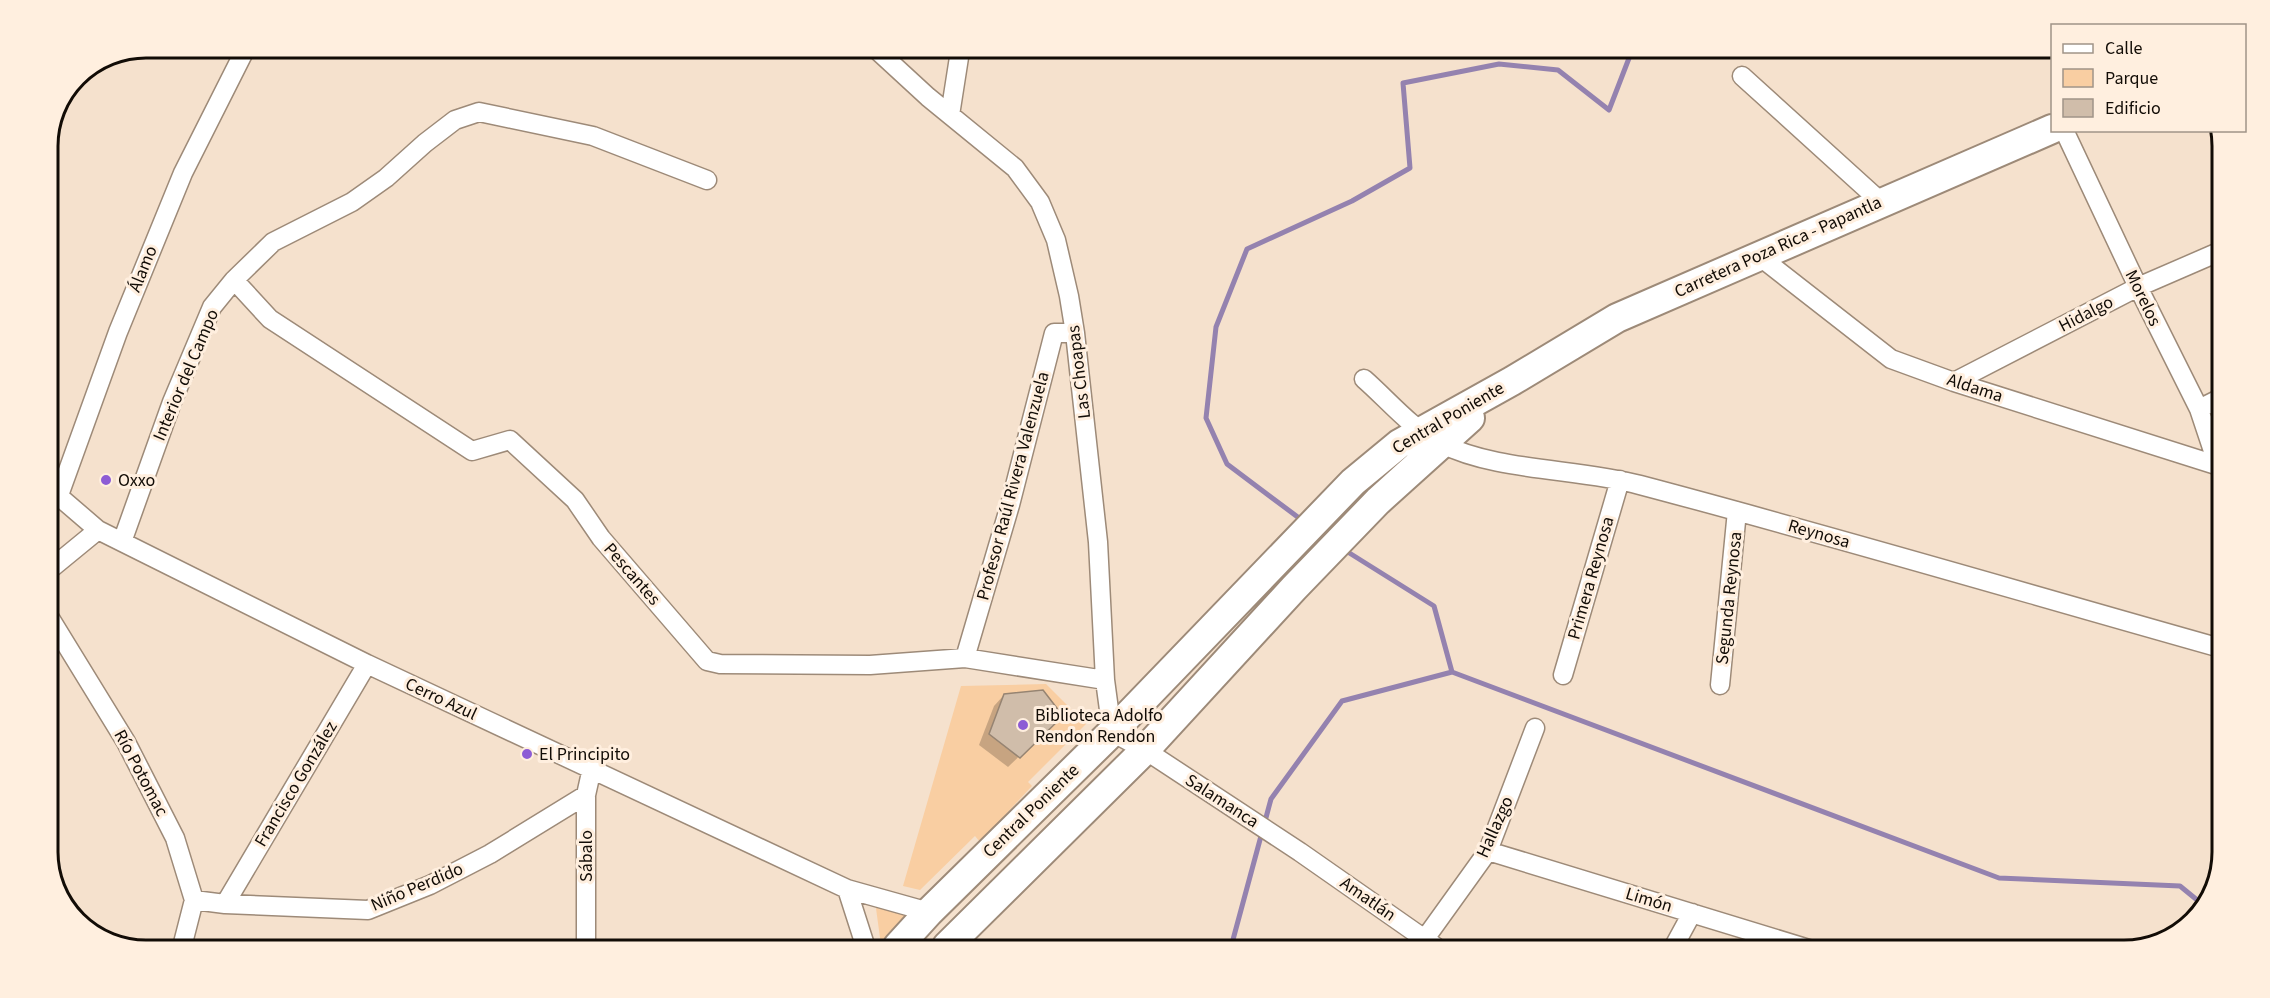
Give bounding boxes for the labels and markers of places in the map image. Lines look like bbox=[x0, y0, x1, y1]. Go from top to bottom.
place label: Oxxo bbox=[118, 468, 155, 493]
marker: Oxxo bbox=[99, 473, 113, 487]
place label: Biblioteca Adolfo Rendon Rendon bbox=[1035, 703, 1163, 749]
marker: Biblioteca Adolfo Rendon Rendon bbox=[1016, 718, 1030, 732]
place label: El Principito bbox=[539, 742, 630, 767]
marker: El Principito bbox=[520, 747, 534, 761]

